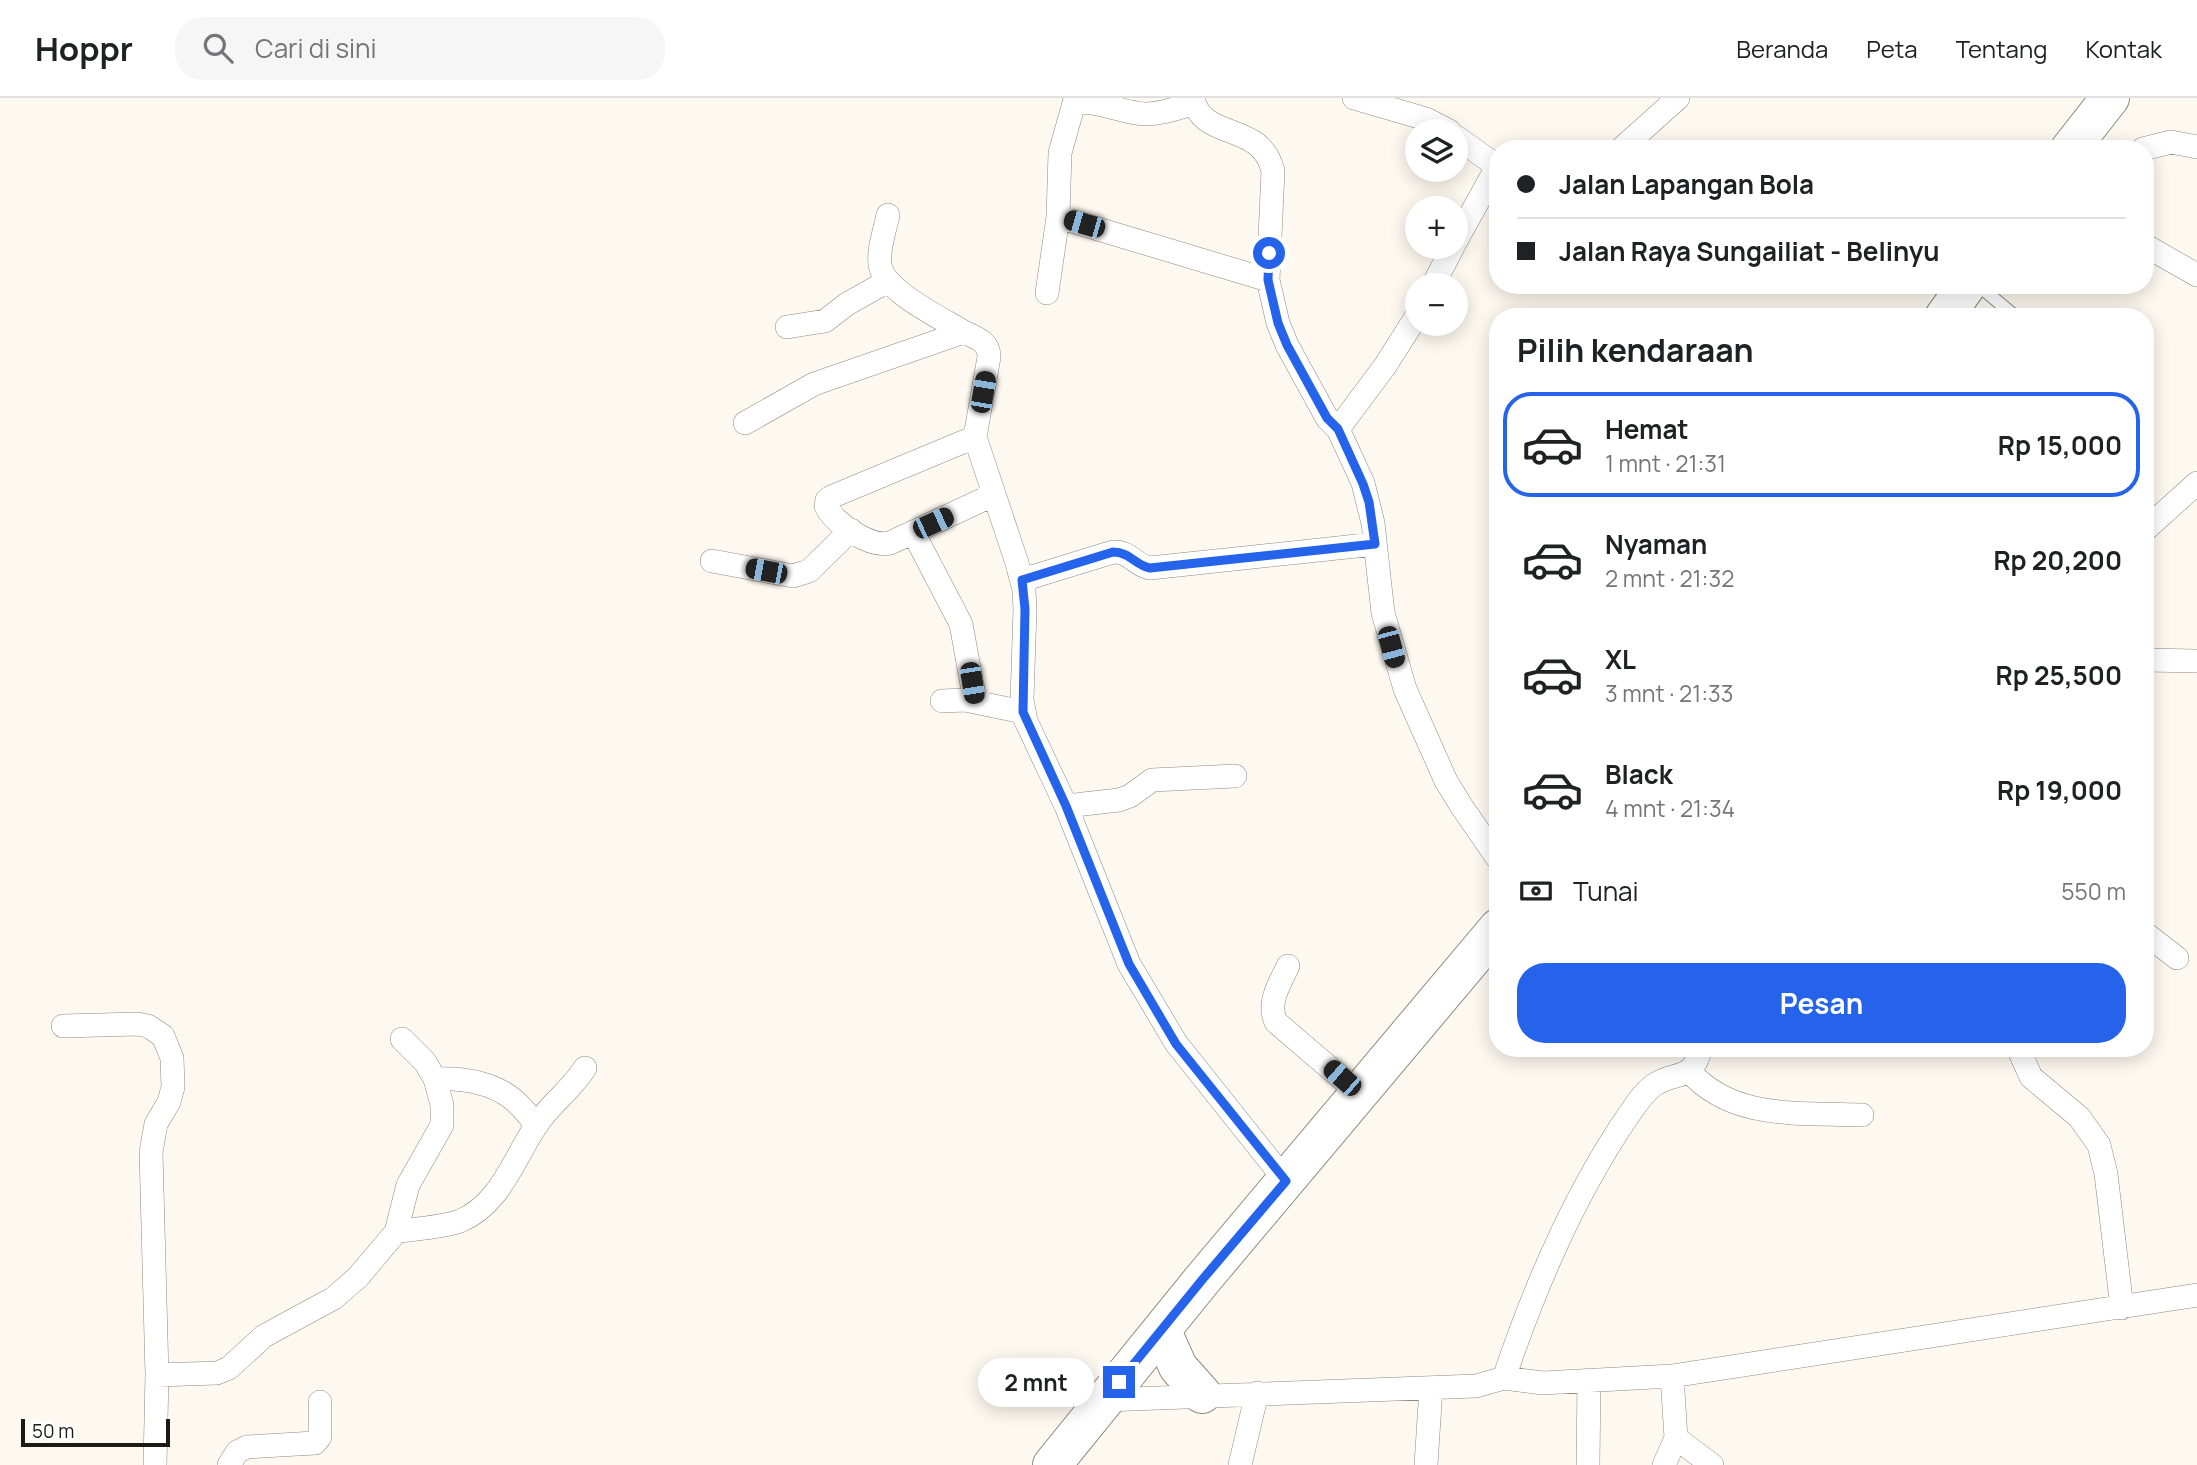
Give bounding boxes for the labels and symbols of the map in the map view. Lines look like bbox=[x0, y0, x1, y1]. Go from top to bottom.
car bbox=[1061, 208, 1108, 240]
route start bbox=[1253, 237, 1285, 269]
car bbox=[970, 369, 997, 415]
car bbox=[910, 505, 957, 541]
car bbox=[744, 557, 789, 585]
car bbox=[1376, 624, 1407, 670]
car bbox=[959, 661, 986, 705]
car bbox=[1320, 1056, 1365, 1100]
callout: 2 mnt bbox=[979, 1358, 1094, 1406]
route end bbox=[1103, 1366, 1135, 1398]
scale bar bbox=[21, 1416, 170, 1448]

